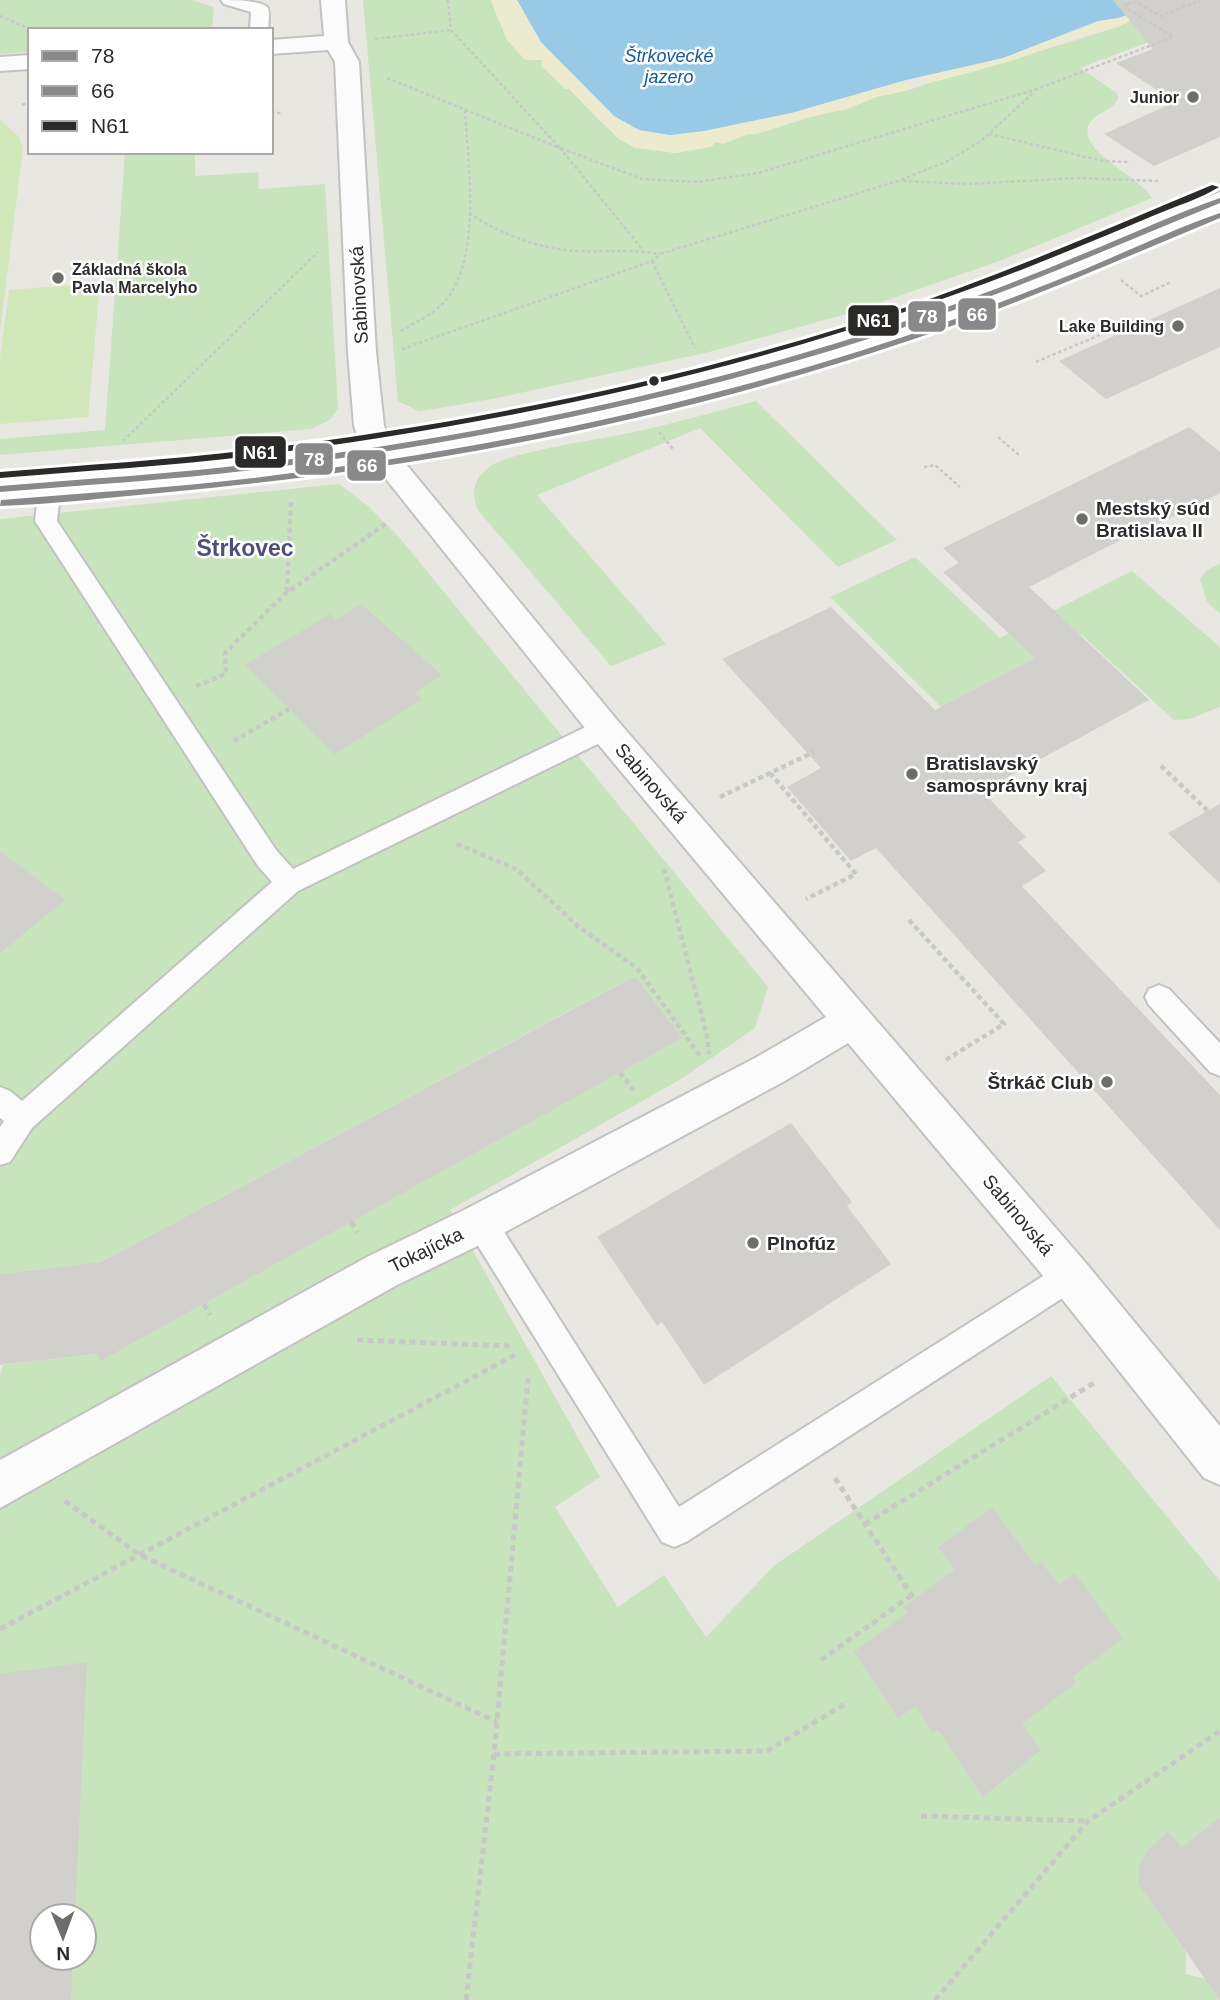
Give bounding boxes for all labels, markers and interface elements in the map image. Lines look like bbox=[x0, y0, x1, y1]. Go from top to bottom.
legend bbox=[28, 28, 273, 154]
text: 78 bbox=[91, 44, 114, 67]
water label: Štrkovecké jazero bbox=[624, 45, 714, 87]
text: 66 bbox=[91, 79, 114, 102]
place label: Junior bbox=[1130, 89, 1179, 106]
marker: Junior bbox=[1185, 89, 1201, 105]
text: N61 bbox=[91, 114, 130, 137]
street label: Sabinovská bbox=[346, 245, 372, 345]
place label: Základná škola Pavla Marcelyho bbox=[72, 261, 198, 296]
marker: Základná škola Pavla Marcelyho bbox=[50, 270, 66, 286]
line badge: 66 bbox=[957, 297, 997, 331]
line badge: 78 bbox=[907, 300, 947, 333]
line badge: N61 bbox=[847, 304, 900, 337]
text: 66 bbox=[966, 304, 988, 325]
text: 78 bbox=[916, 306, 938, 327]
text: N61 bbox=[857, 310, 892, 331]
place label: Lake Building bbox=[1059, 318, 1164, 335]
marker: Lake Building bbox=[1170, 318, 1186, 334]
unlabelled marker bbox=[647, 374, 661, 388]
line badge: N61 bbox=[234, 435, 287, 469]
text: N61 bbox=[243, 442, 278, 463]
line badge: 78 bbox=[294, 442, 334, 476]
text: 78 bbox=[303, 449, 325, 470]
line badge: 66 bbox=[346, 449, 387, 482]
text: 66 bbox=[356, 455, 378, 476]
place label: Mestský súd Bratislava II bbox=[1096, 498, 1210, 541]
marker: Mestský súd Bratislava II bbox=[1074, 511, 1090, 527]
district label: Štrkovec bbox=[196, 534, 294, 561]
street label: Sabinovská bbox=[611, 739, 691, 827]
place label: Bratislavský samosprávny kraj bbox=[926, 753, 1088, 796]
marker: Bratislavský samosprávny kraj bbox=[904, 766, 920, 782]
place label: Štrkáč Club bbox=[987, 1072, 1093, 1093]
marker: Štrkáč Club bbox=[1099, 1074, 1115, 1090]
street label: Sabinovská bbox=[978, 1171, 1058, 1260]
street label: Tokajícka bbox=[386, 1223, 467, 1277]
place label: Plnofúz bbox=[767, 1233, 836, 1254]
marker: Plnofúz bbox=[745, 1235, 761, 1251]
north arrow bbox=[28, 1902, 98, 1972]
text: N bbox=[56, 1943, 70, 1964]

